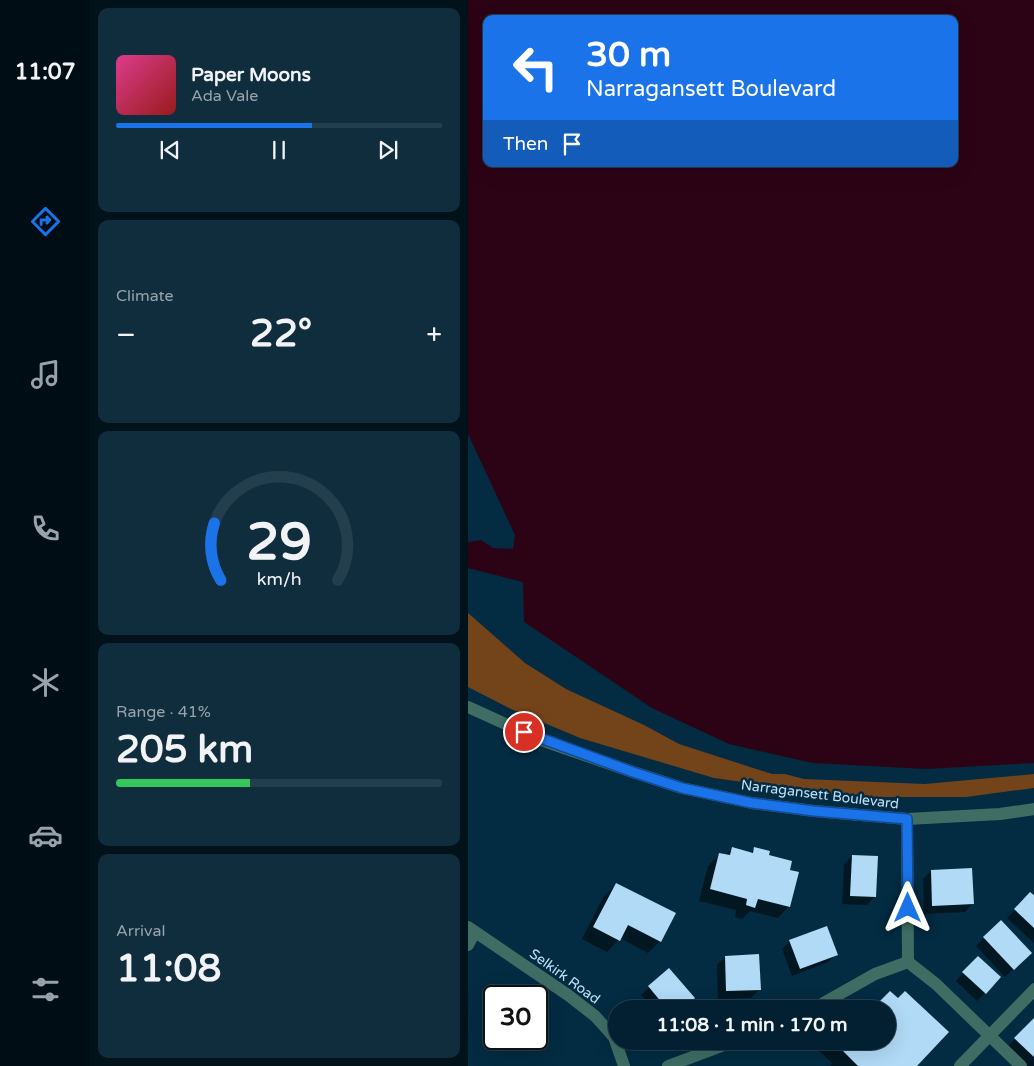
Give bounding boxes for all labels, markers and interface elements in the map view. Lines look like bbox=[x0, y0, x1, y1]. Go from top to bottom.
text: 30 m bbox=[586, 34, 671, 76]
icon: left bbox=[503, 35, 568, 100]
text: 11:07 bbox=[15, 59, 75, 85]
text: Paper Moons bbox=[191, 64, 311, 86]
text: Narragansett Boulevard bbox=[586, 76, 836, 102]
text: Ada Vale bbox=[191, 86, 258, 106]
icon: arrive bbox=[558, 130, 586, 158]
text: Then bbox=[503, 133, 548, 155]
icon: previous bbox=[156, 136, 184, 164]
icon: pause bbox=[265, 136, 293, 164]
icon: next bbox=[374, 136, 402, 164]
icon: directions bbox=[28, 204, 63, 239]
text: Climate bbox=[116, 286, 174, 306]
text: 22° bbox=[250, 311, 312, 357]
text: − bbox=[116, 318, 136, 352]
text: + bbox=[426, 318, 442, 352]
icon: music bbox=[28, 357, 63, 392]
icon: phone bbox=[28, 511, 63, 546]
text: 29 bbox=[246, 511, 312, 574]
text: km/h bbox=[257, 569, 301, 590]
icon: climate bbox=[28, 665, 63, 700]
text: Range · 41% bbox=[116, 702, 211, 722]
pin bbox=[503, 711, 545, 753]
icon: arrive bbox=[510, 718, 538, 746]
text: 205 km bbox=[116, 727, 253, 773]
street label: Narragansett Boulevard bbox=[740, 776, 900, 813]
icon: car bbox=[28, 818, 63, 853]
position arrow bbox=[881, 881, 933, 933]
text: Arrival bbox=[116, 921, 165, 941]
street label: Selkirk Road bbox=[526, 945, 603, 1008]
text: 11:08 bbox=[116, 946, 221, 992]
icon: filters bbox=[28, 972, 63, 1007]
speed limit sign: 30 bbox=[483, 985, 548, 1050]
text: 11:08 · 1 min · 170 m bbox=[656, 1014, 848, 1036]

